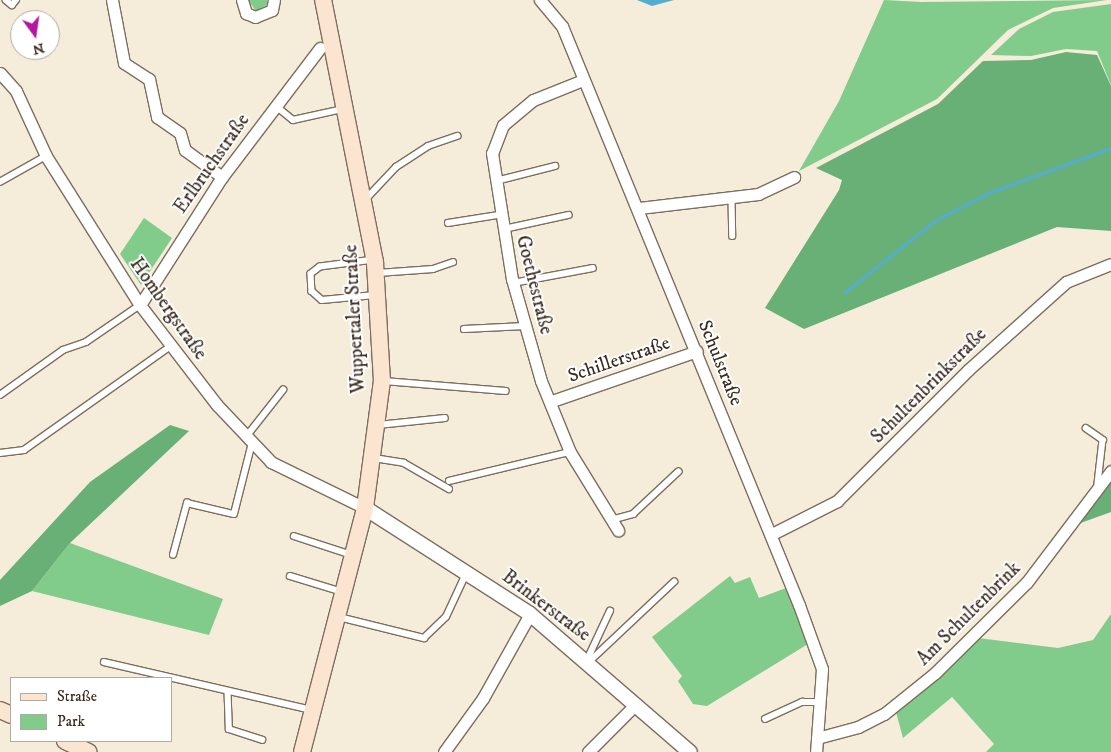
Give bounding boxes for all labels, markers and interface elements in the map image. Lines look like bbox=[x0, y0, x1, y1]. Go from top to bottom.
north arrow bbox=[10, 10, 60, 60]
text: N bbox=[31, 38, 46, 59]
street label: Erlbruchstraße bbox=[169, 110, 255, 218]
street label: Goethestraße bbox=[511, 233, 557, 337]
street label: Wuppertaler Straße bbox=[340, 244, 370, 394]
street label: Hombergstraße bbox=[124, 254, 212, 364]
street label: Schulstraße bbox=[693, 317, 747, 409]
street label: Schultenbrinkstraße bbox=[867, 324, 991, 448]
street label: Schillerstraße bbox=[565, 332, 673, 388]
street label: Am Schultenbrink bbox=[912, 557, 1026, 671]
street label: Brinkerstraße bbox=[497, 565, 595, 647]
legend bbox=[10, 677, 172, 742]
text: Straße bbox=[57, 687, 97, 706]
text: Park bbox=[57, 712, 85, 731]

